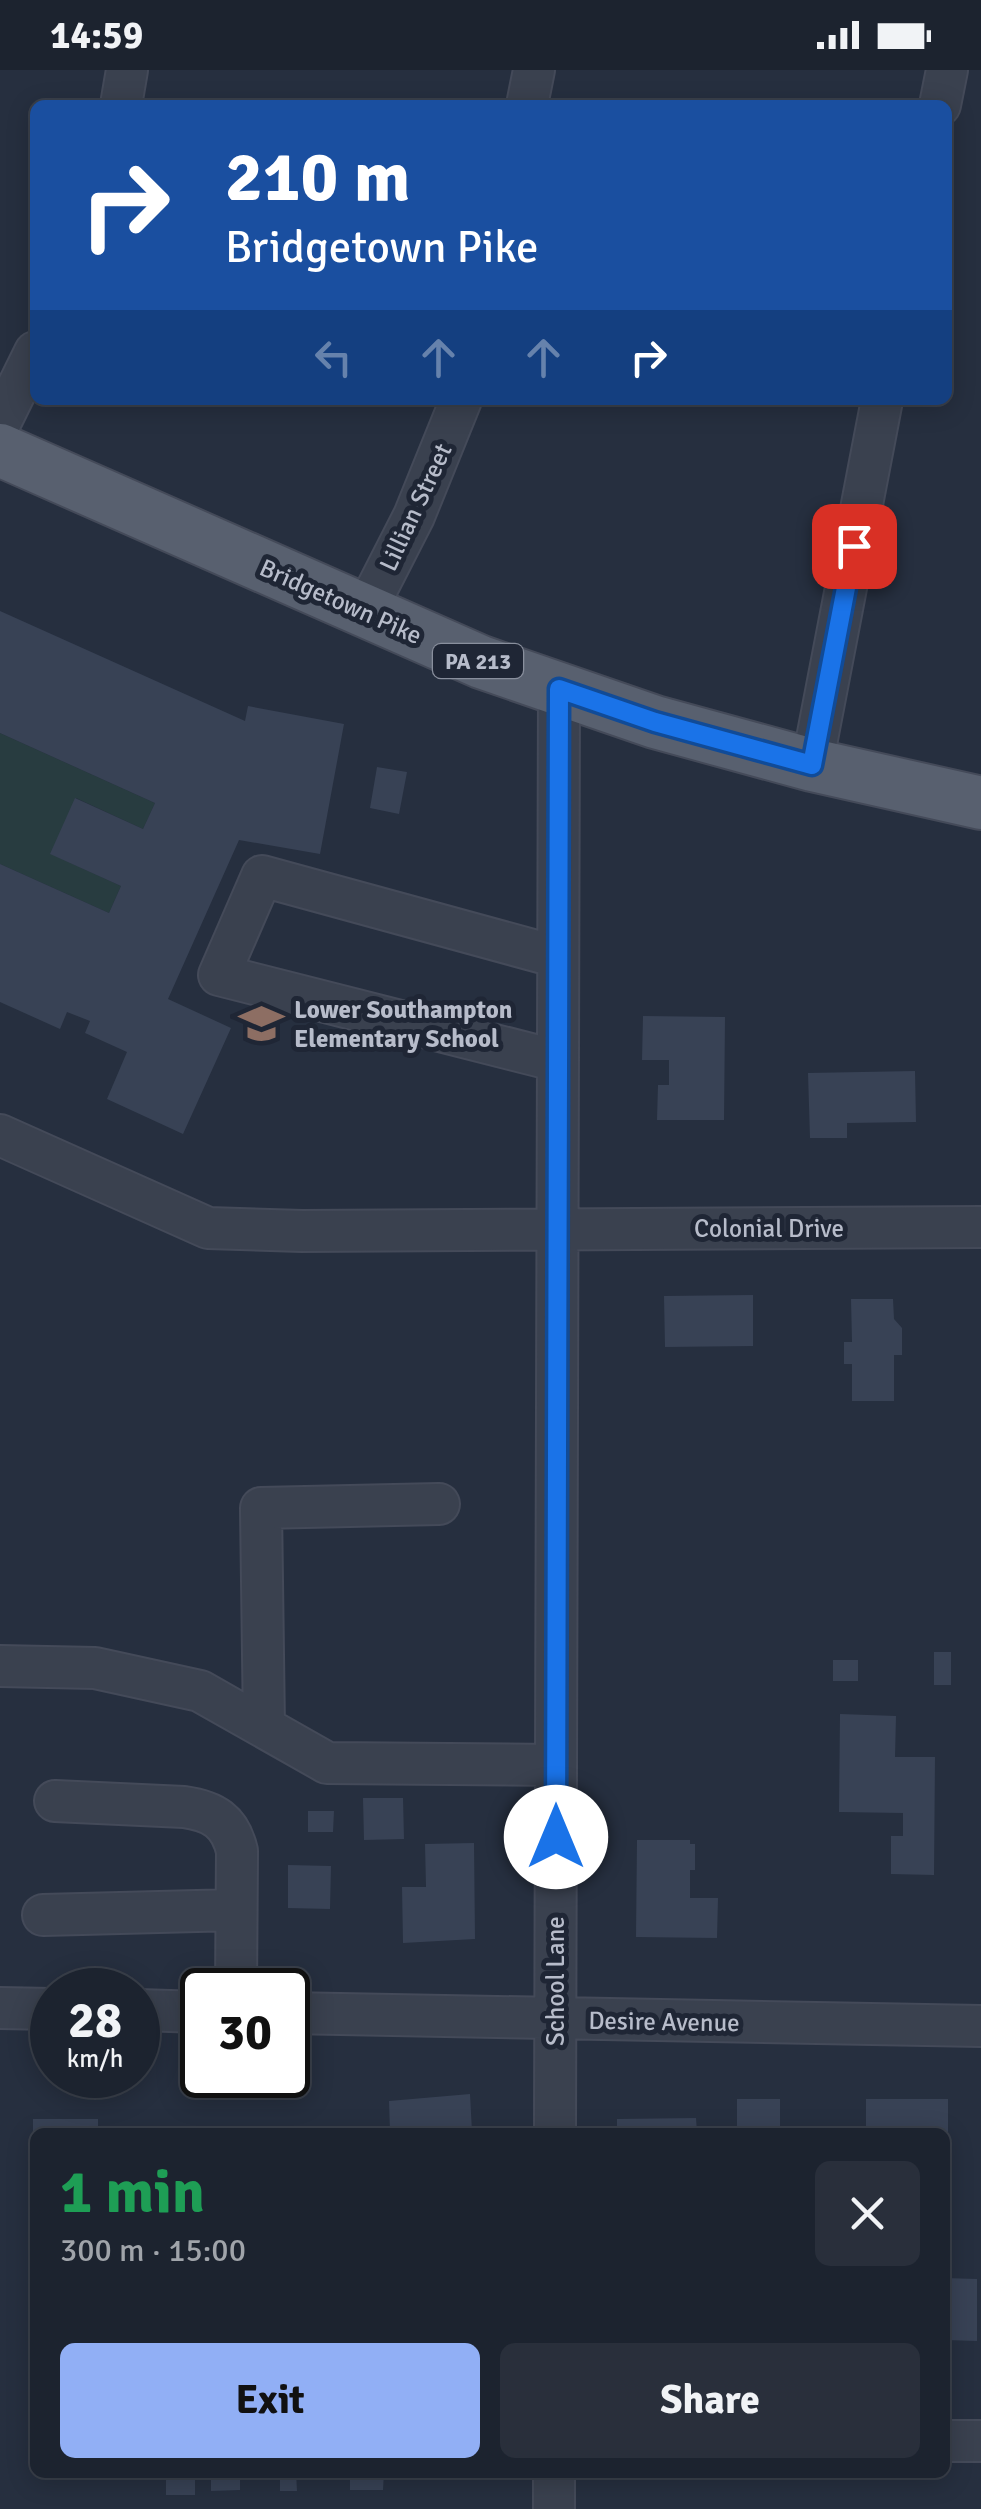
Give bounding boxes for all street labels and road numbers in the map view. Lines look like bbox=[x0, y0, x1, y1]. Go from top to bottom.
street label: Lillian Street bbox=[372, 438, 459, 576]
street label: Bridgetown Pike bbox=[255, 552, 427, 651]
road number: PA 213 bbox=[433, 644, 523, 678]
street label: Colonial Drive bbox=[694, 1213, 844, 1244]
street label: School Lane bbox=[540, 1916, 571, 2046]
street label: Desire Avenue bbox=[588, 2005, 740, 2038]

